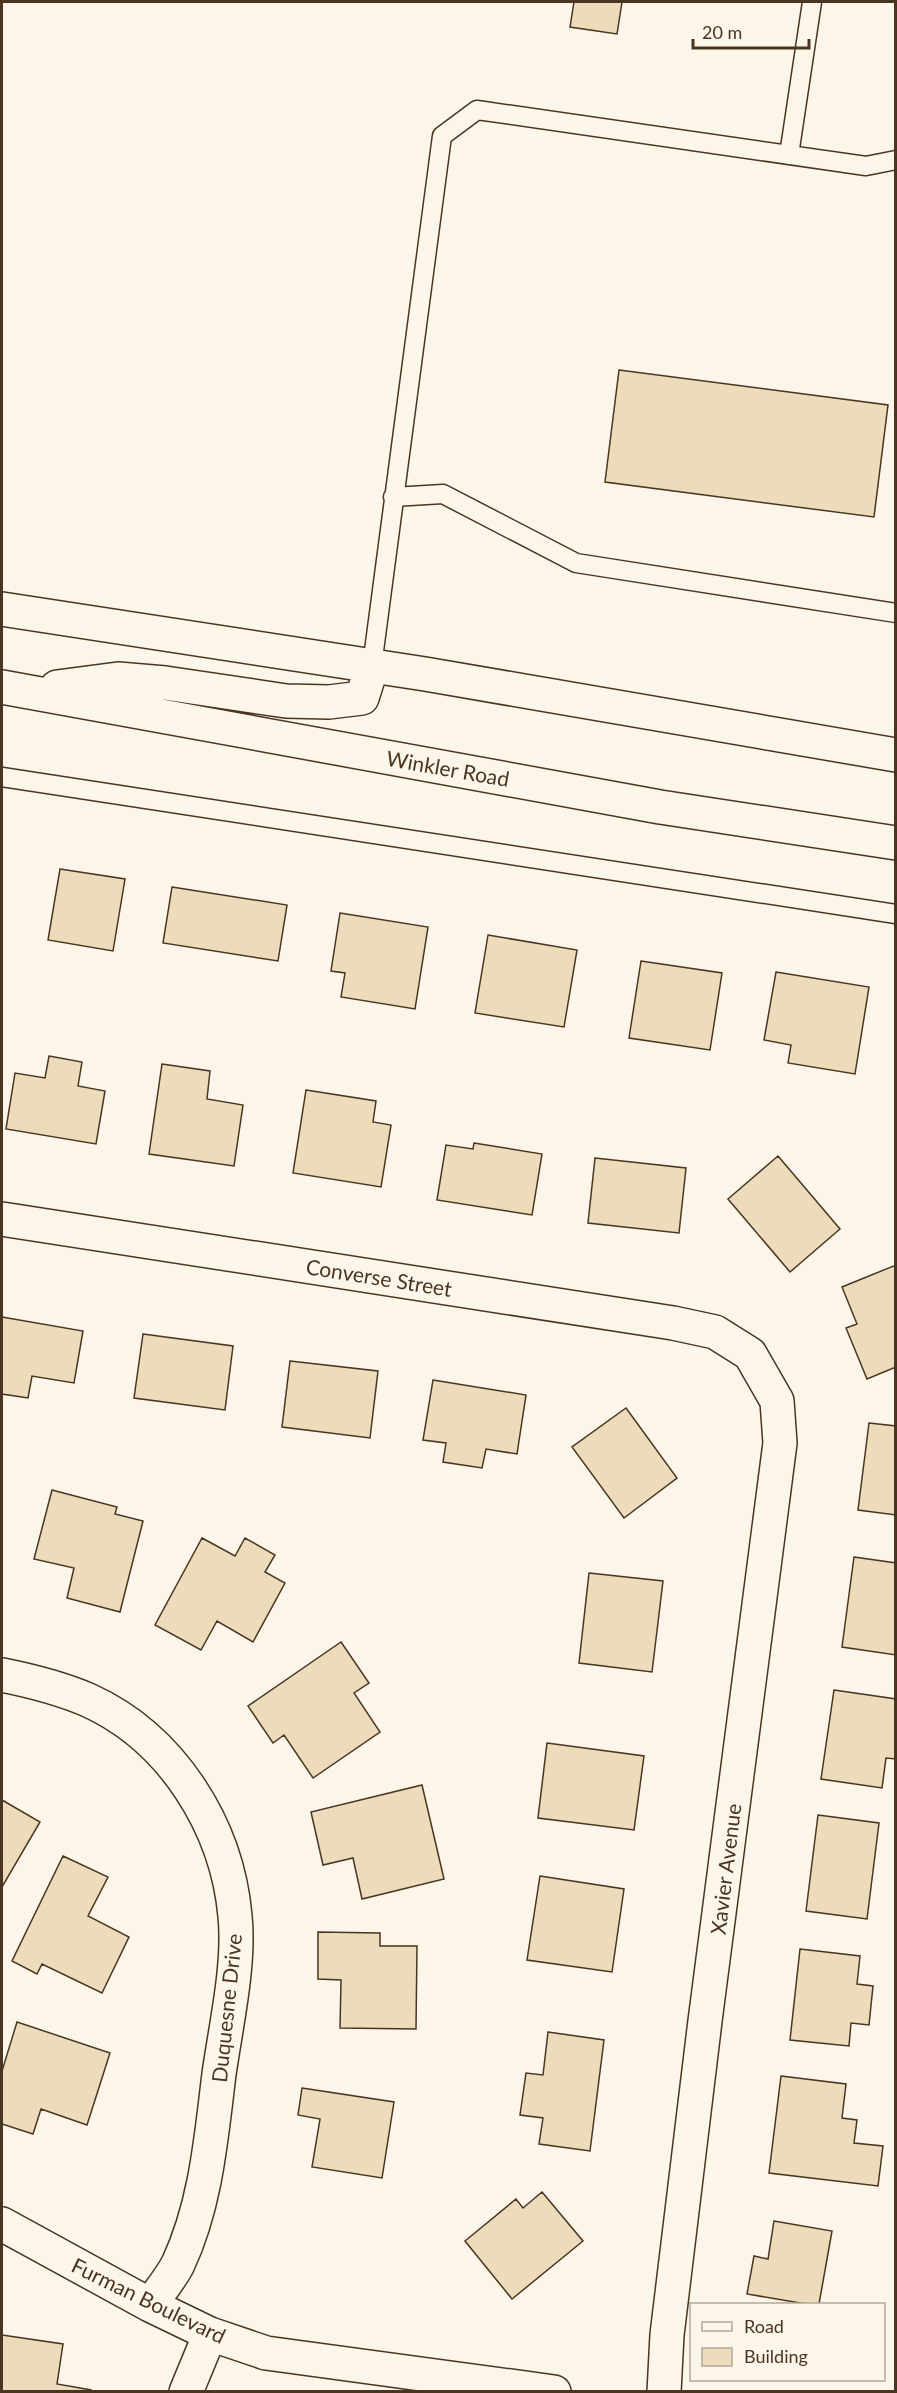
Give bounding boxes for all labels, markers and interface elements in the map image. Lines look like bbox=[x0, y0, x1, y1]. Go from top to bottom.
scale bar bbox=[693, 12, 808, 50]
text: 20 m bbox=[702, 21, 742, 43]
street label: Winkler Road bbox=[385, 745, 511, 791]
street label: Converse Street bbox=[304, 1253, 454, 1301]
street label: Xavier Avenue bbox=[705, 1802, 745, 1936]
street label: Duquesne Drive bbox=[206, 1932, 246, 2084]
street label: Furman Boulevard bbox=[68, 2252, 230, 2348]
legend bbox=[690, 2303, 885, 2381]
text: Road bbox=[744, 2315, 784, 2337]
text: Building bbox=[744, 2345, 808, 2367]

